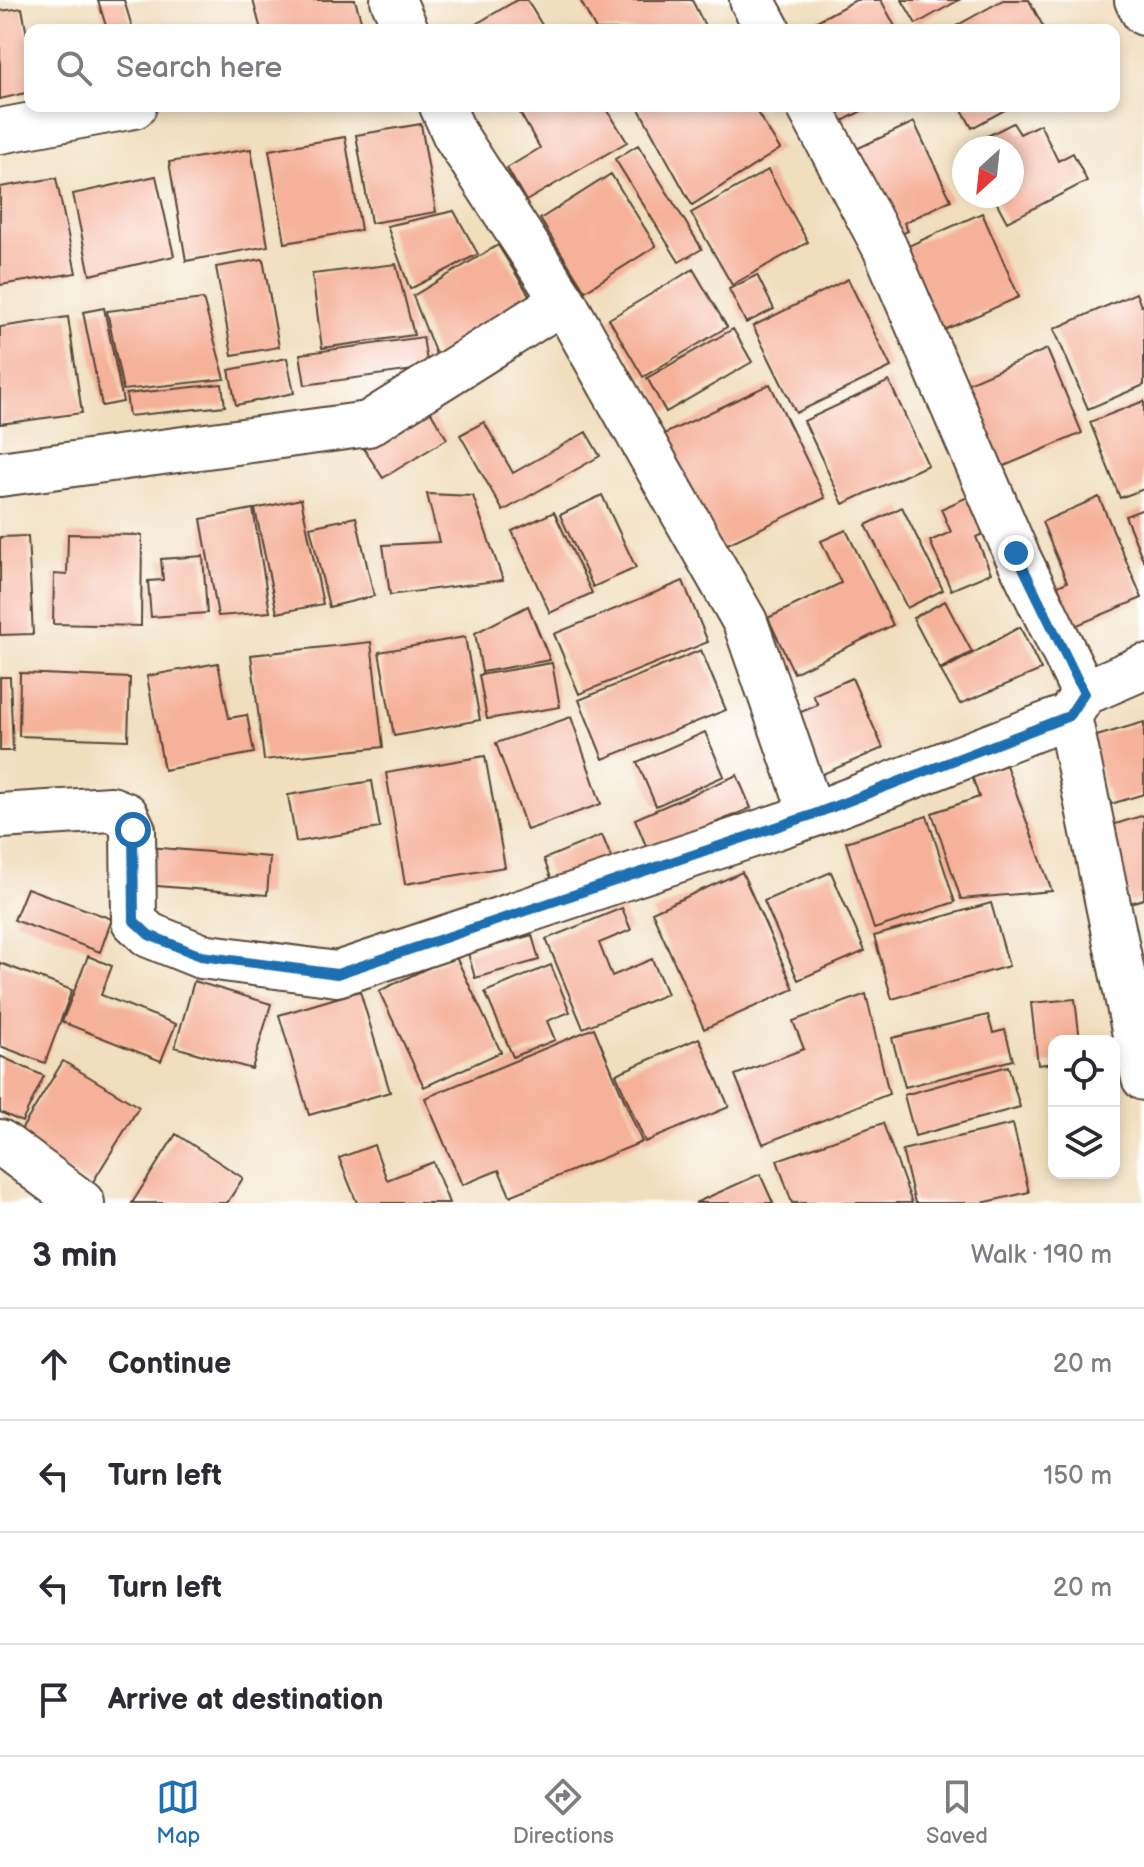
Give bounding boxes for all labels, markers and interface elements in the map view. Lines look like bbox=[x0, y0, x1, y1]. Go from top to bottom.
search box bbox=[24, 24, 1120, 112]
icon: search bbox=[52, 46, 96, 90]
text: Search here bbox=[116, 50, 282, 86]
north arrow bbox=[952, 136, 1024, 208]
route end bbox=[998, 535, 1034, 571]
route start bbox=[115, 812, 151, 848]
map controls bbox=[1048, 1035, 1120, 1179]
button: locate bbox=[1048, 1035, 1120, 1107]
button: layers bbox=[1048, 1107, 1120, 1179]
text: 3 min bbox=[32, 1235, 117, 1276]
text: Walk · 190 m bbox=[971, 1240, 1112, 1271]
icon: ahead bbox=[32, 1342, 76, 1386]
text: Continue bbox=[108, 1346, 231, 1382]
text: 20 m bbox=[1053, 1349, 1112, 1380]
icon: left bbox=[32, 1454, 76, 1498]
text: Turn left bbox=[108, 1458, 222, 1494]
text: 150 m bbox=[1043, 1461, 1112, 1492]
icon: left bbox=[32, 1566, 76, 1610]
text: Turn left bbox=[108, 1570, 222, 1606]
text: 20 m bbox=[1053, 1573, 1112, 1604]
icon: arrive bbox=[32, 1678, 76, 1722]
text: Arrive at destination bbox=[108, 1682, 384, 1718]
tab: Map bbox=[156, 1775, 200, 1850]
tab: Directions bbox=[513, 1775, 614, 1850]
tab: Saved bbox=[926, 1775, 988, 1850]

